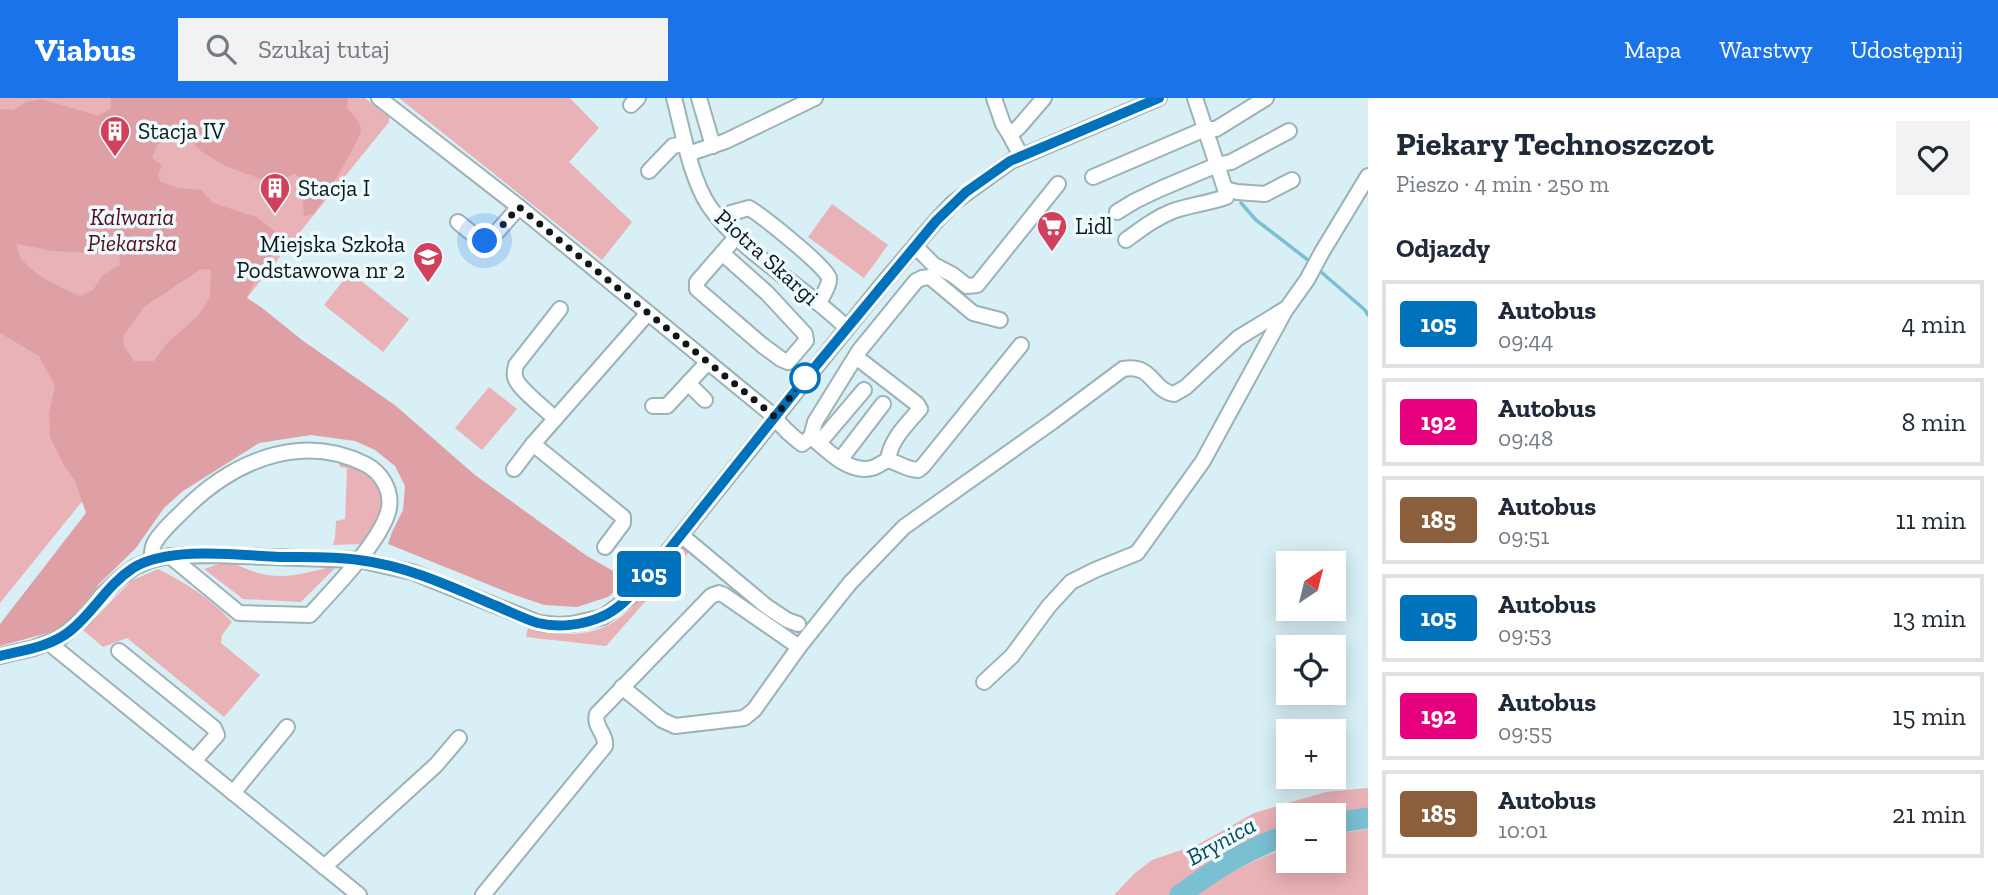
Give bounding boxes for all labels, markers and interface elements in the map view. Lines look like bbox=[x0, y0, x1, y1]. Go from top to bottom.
search box bbox=[178, 18, 668, 81]
text: Viabus bbox=[35, 30, 136, 69]
icon: search bbox=[202, 30, 240, 68]
text: Szukaj tutaj bbox=[258, 33, 390, 65]
text: Mapa bbox=[1624, 35, 1681, 64]
text: Warstwy bbox=[1719, 35, 1813, 64]
text: Udostępnij bbox=[1851, 35, 1963, 64]
building icon: Stacja IV bbox=[98, 114, 132, 158]
place label: Stacja IV bbox=[138, 117, 225, 145]
button: heart bbox=[1896, 121, 1970, 195]
text: Piekary Technoszczot bbox=[1396, 124, 1714, 163]
text: Pieszo · 4 min · 250 m bbox=[1396, 170, 1609, 198]
building icon: Stacja I bbox=[258, 171, 292, 215]
place label: Stacja I bbox=[298, 174, 370, 202]
park label: Kalwaria Piekarska bbox=[87, 203, 177, 257]
street label: Piotra Skargi bbox=[709, 203, 825, 311]
supermarket icon: Lidl bbox=[1035, 209, 1069, 253]
place label: Lidl bbox=[1075, 212, 1113, 240]
your location bbox=[467, 223, 502, 258]
place label: Miejska Szkoła Podstawowa nr 2 bbox=[236, 230, 405, 284]
text: Odjazdy bbox=[1396, 232, 1490, 264]
school or university icon: Miejska Szkoła Podstawowa nr 2 bbox=[411, 240, 445, 284]
text: Autobus bbox=[1498, 294, 1596, 326]
text: 4 min bbox=[1901, 308, 1966, 340]
text: 105 bbox=[1420, 309, 1457, 338]
text: 09:44 bbox=[1498, 326, 1553, 354]
unlabelled marker bbox=[790, 363, 820, 393]
text: Autobus bbox=[1498, 392, 1596, 424]
text: 8 min bbox=[1901, 406, 1966, 438]
text: 192 bbox=[1421, 407, 1456, 436]
text: 09:48 bbox=[1498, 424, 1553, 452]
text: Autobus bbox=[1498, 490, 1596, 522]
text: 11 min bbox=[1895, 504, 1966, 536]
text: 185 bbox=[1421, 505, 1456, 534]
text: 09:51 bbox=[1498, 522, 1549, 550]
line badge: 105 bbox=[609, 551, 689, 597]
north arrow bbox=[1276, 551, 1346, 621]
map controls bbox=[1276, 551, 1346, 873]
text: 105 bbox=[631, 559, 667, 588]
text: Autobus bbox=[1498, 588, 1596, 620]
text: 13 min bbox=[1893, 602, 1966, 634]
text: 105 bbox=[1420, 603, 1457, 632]
text: 09:53 bbox=[1498, 620, 1552, 648]
button: locate bbox=[1276, 635, 1346, 705]
text: Autobus bbox=[1498, 686, 1596, 718]
text: 15 min bbox=[1892, 700, 1966, 732]
text: 192 bbox=[1421, 701, 1456, 730]
text: 09:55 bbox=[1498, 718, 1552, 746]
button: + bbox=[1276, 719, 1346, 789]
text: Autobus bbox=[1498, 784, 1596, 816]
text: 21 min bbox=[1892, 798, 1966, 830]
text: 185 bbox=[1421, 799, 1456, 828]
button: − bbox=[1276, 803, 1346, 873]
water label: Brynica bbox=[1181, 810, 1261, 871]
text: 10:01 bbox=[1498, 816, 1547, 844]

